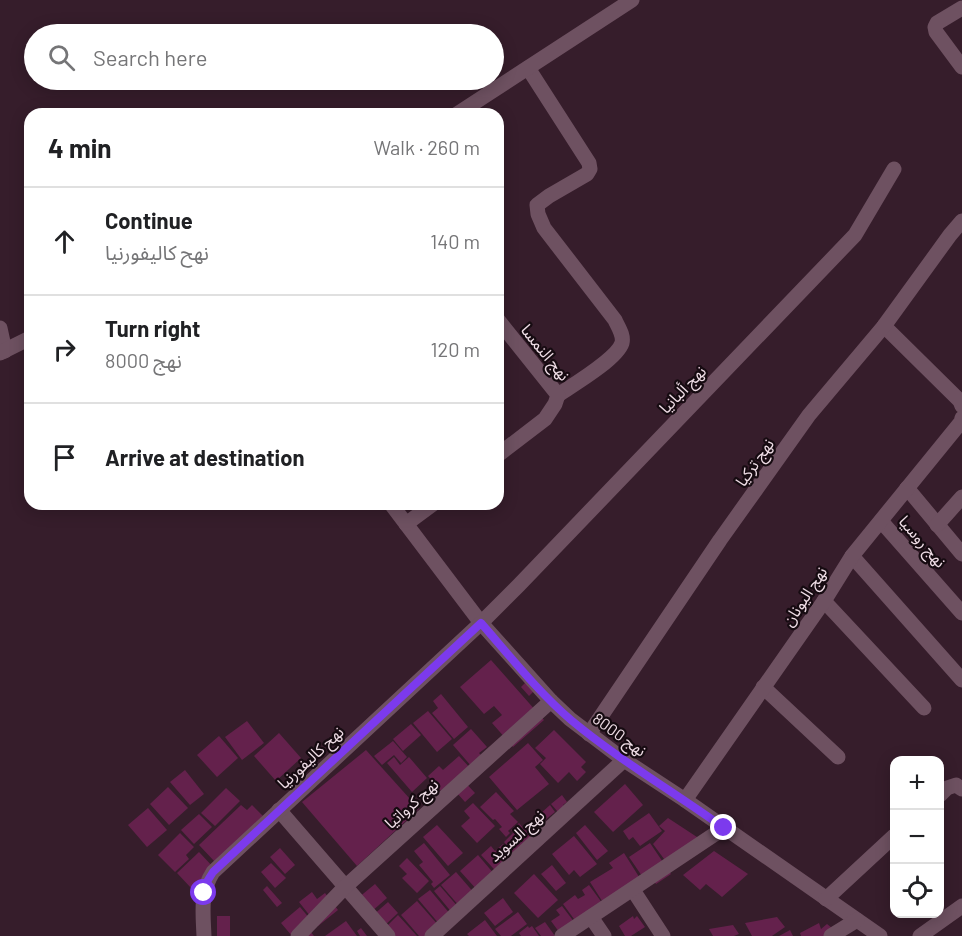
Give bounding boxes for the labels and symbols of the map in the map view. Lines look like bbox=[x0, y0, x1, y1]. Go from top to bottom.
street label: نهج النمسا bbox=[514, 320, 574, 387]
street label: نهج ألبانيا bbox=[655, 361, 712, 420]
street label: نهج تركيا bbox=[731, 435, 780, 492]
street label: نهج روسيا bbox=[892, 511, 951, 573]
street label: نهج اليونان bbox=[778, 563, 834, 632]
street label: نهج 8000 bbox=[587, 708, 650, 763]
street label: نهح كاليفورنيا bbox=[273, 722, 350, 795]
street label: نهج كرواتيا bbox=[380, 774, 444, 835]
street label: نهج السويد bbox=[484, 805, 550, 868]
route end bbox=[710, 814, 736, 840]
route start bbox=[190, 879, 216, 905]

